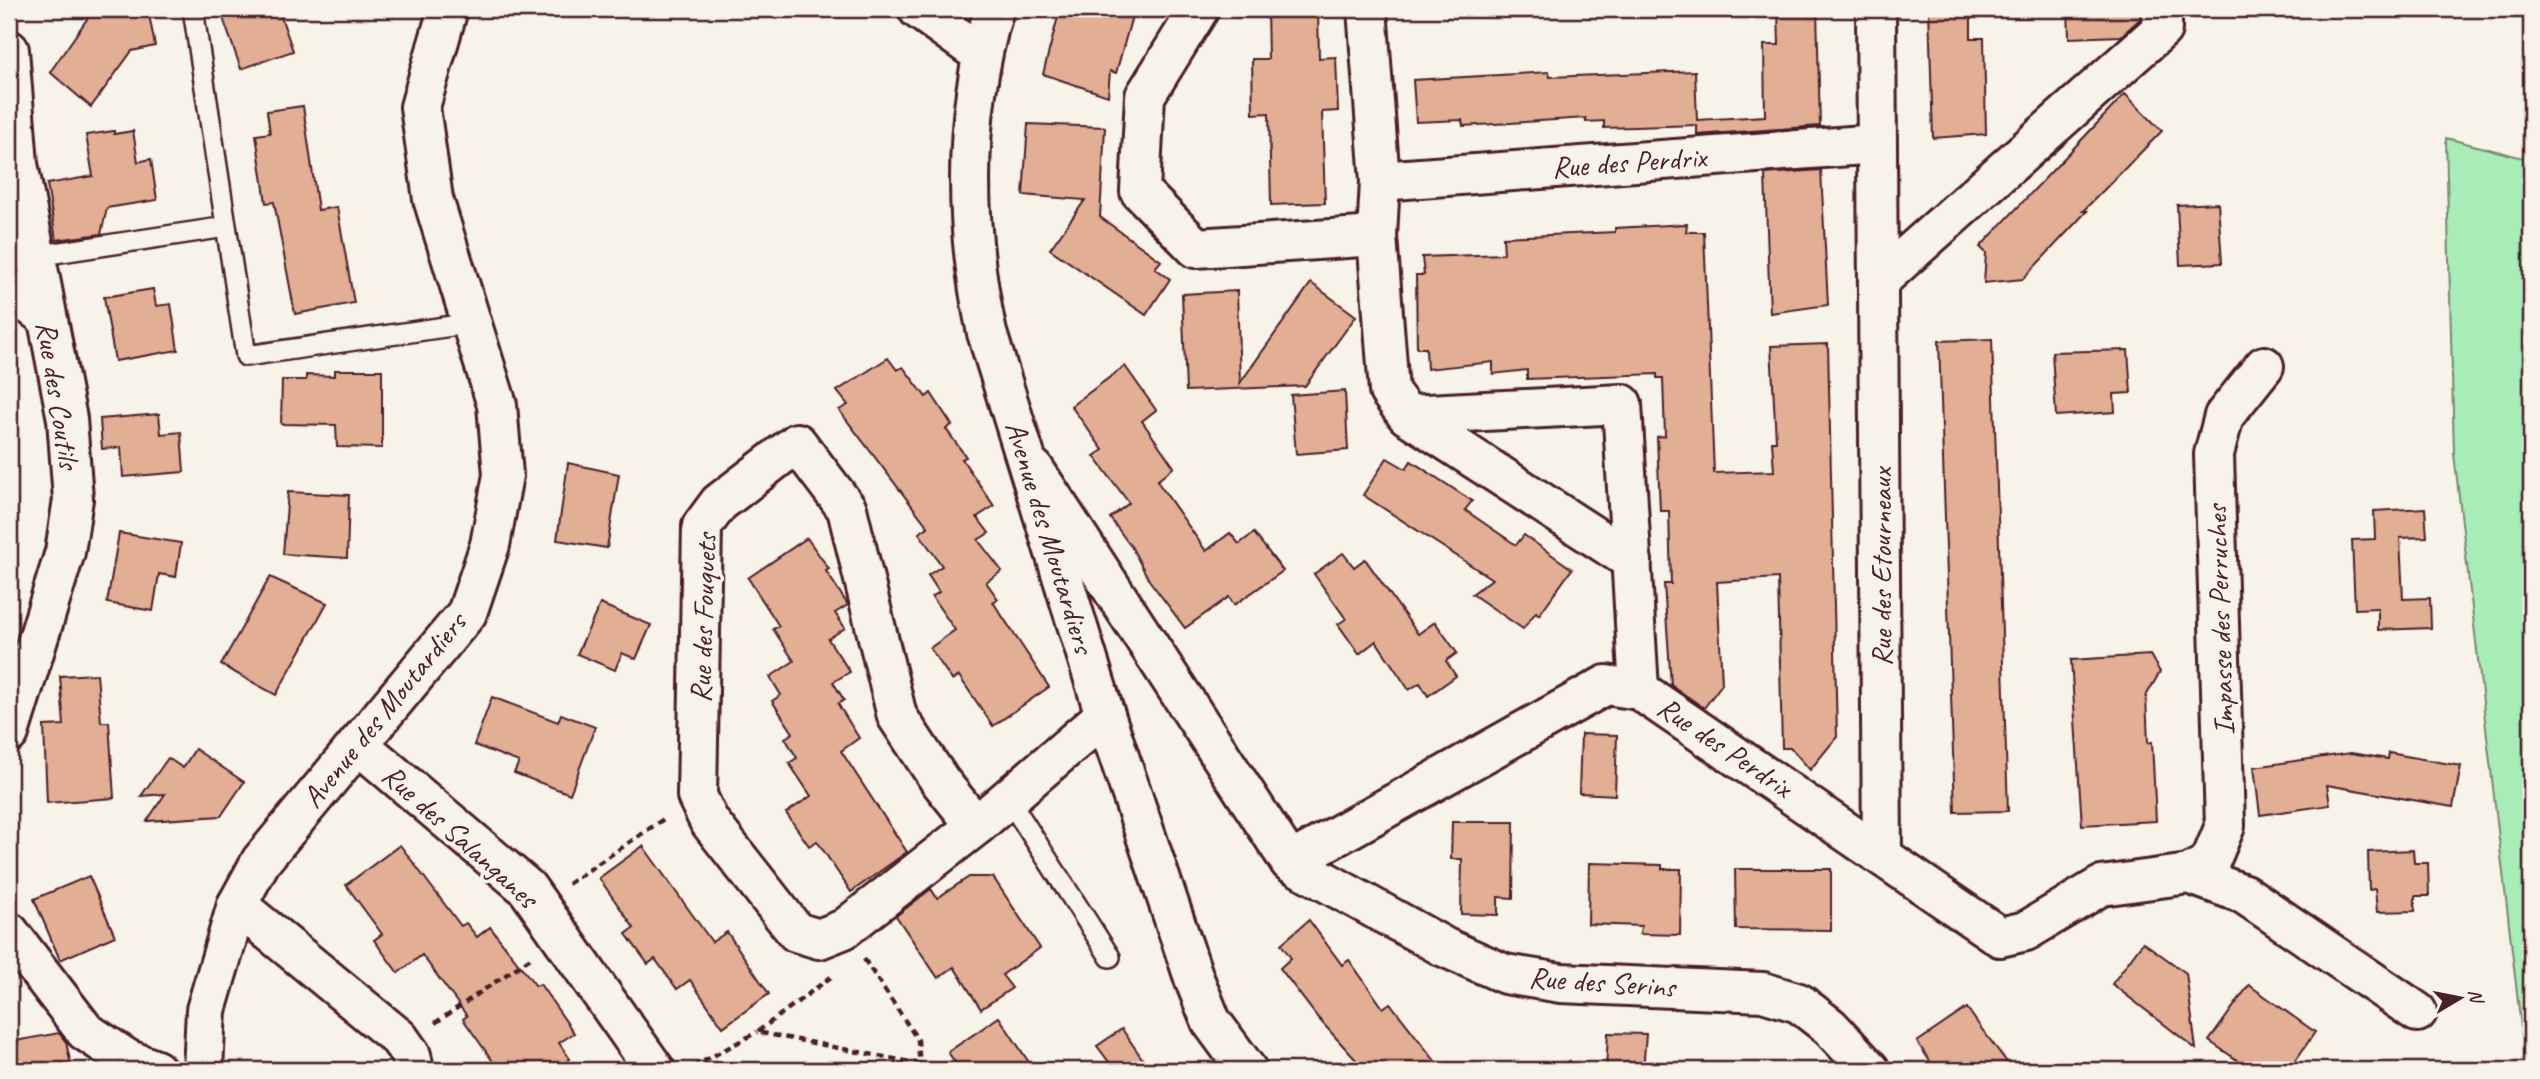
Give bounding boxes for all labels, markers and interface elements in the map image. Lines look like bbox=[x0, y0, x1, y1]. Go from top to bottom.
street label: Rue des Perdrix bbox=[1551, 137, 1710, 186]
street label: Rue des Coutils bbox=[28, 318, 89, 474]
street label: Avenue des Moutardiers bbox=[997, 416, 1104, 660]
street label: Rue des Etourneaux bbox=[1862, 465, 1900, 666]
street label: Impasse des Perruches bbox=[2197, 501, 2243, 736]
street label: Rue des Fouquets bbox=[681, 530, 725, 703]
street label: Avenue des Moutardiers bbox=[294, 602, 476, 815]
street label: Rue des Perdrix bbox=[1650, 688, 1802, 808]
street label: Rue des Salanganes bbox=[374, 756, 548, 918]
street label: Rue des Serins bbox=[1528, 958, 1679, 1006]
north arrow bbox=[2424, 964, 2494, 1034]
text: N bbox=[2463, 987, 2489, 1006]

